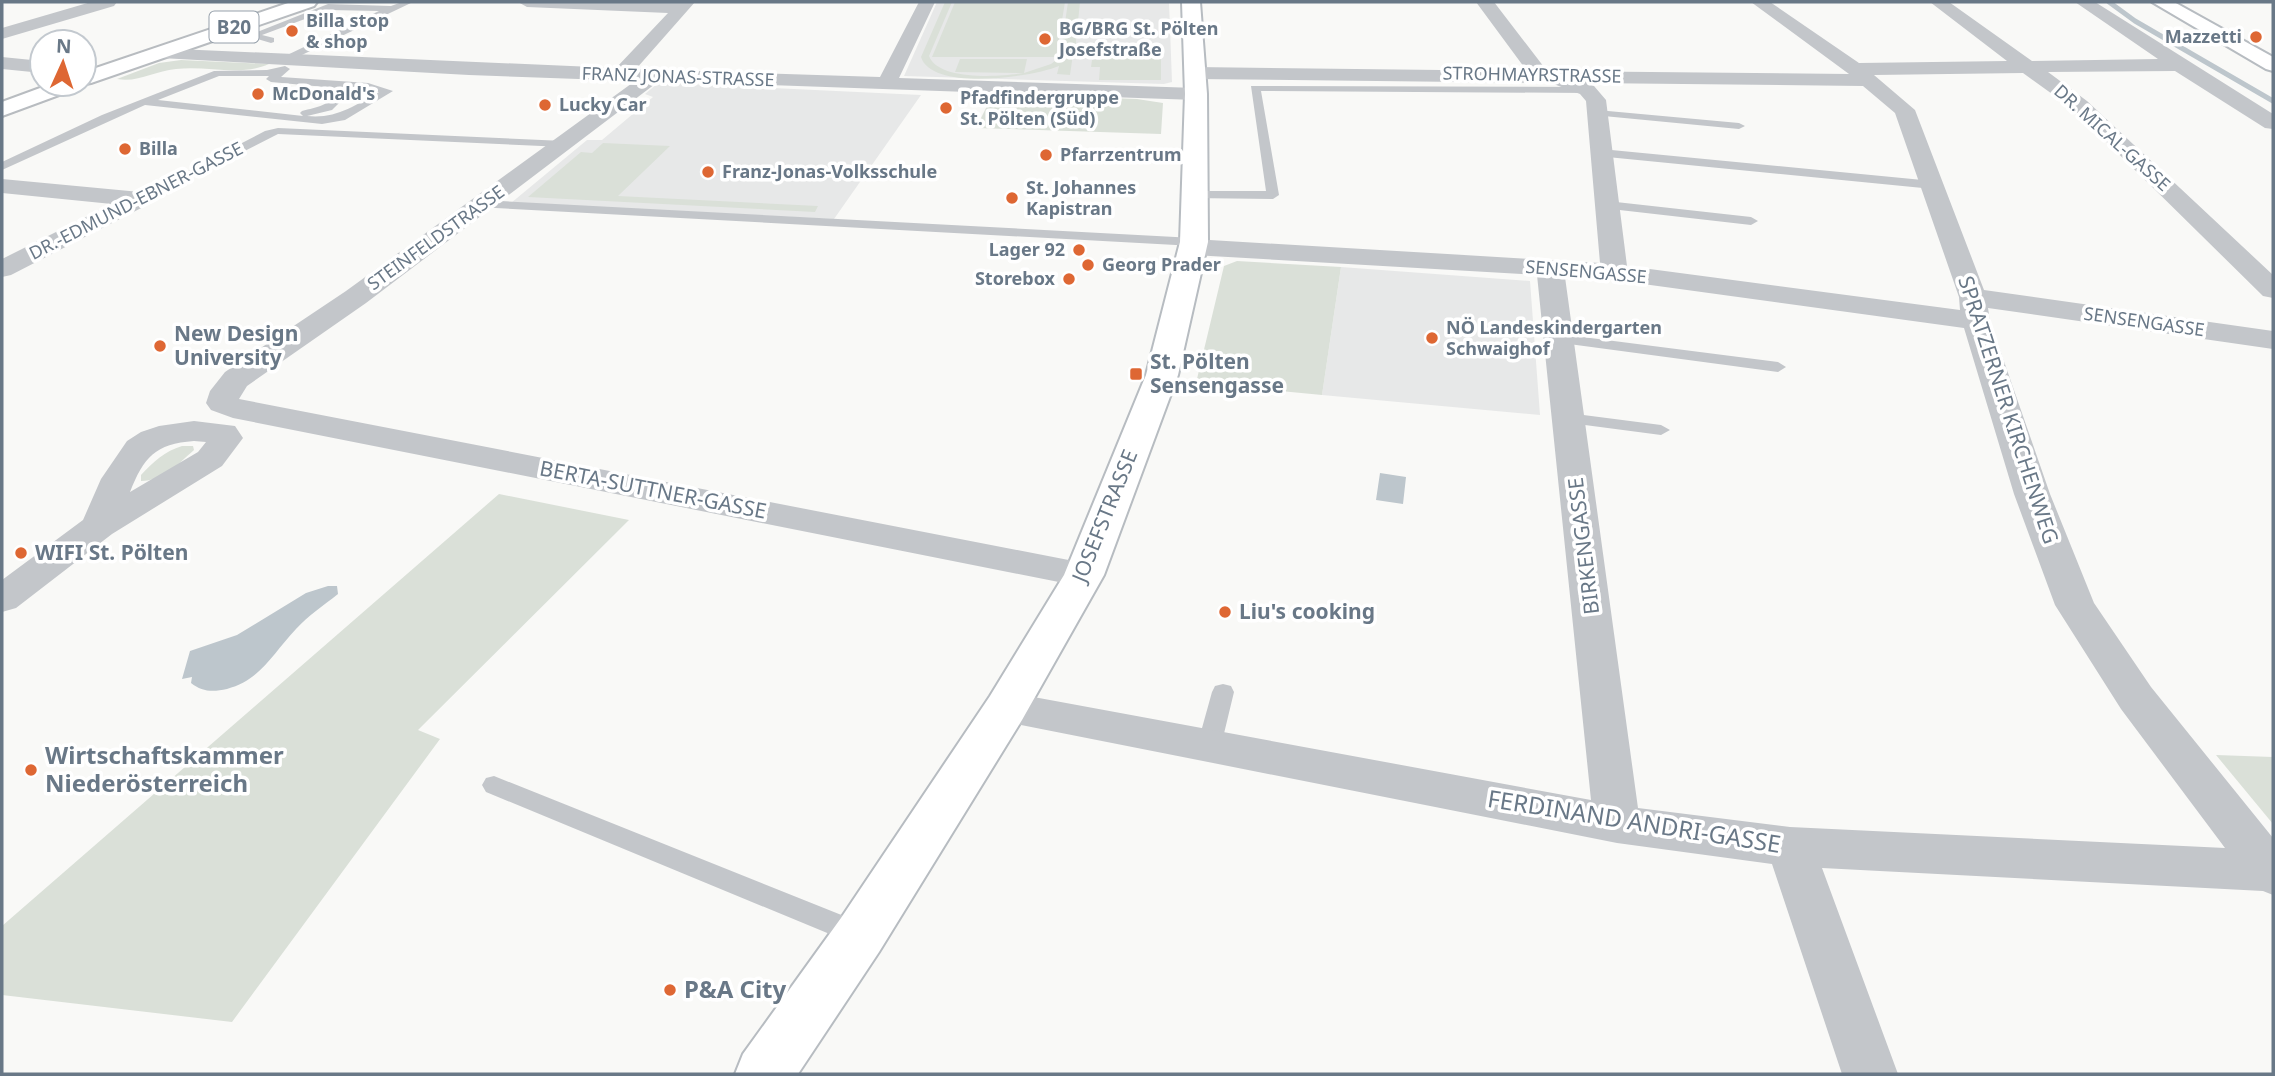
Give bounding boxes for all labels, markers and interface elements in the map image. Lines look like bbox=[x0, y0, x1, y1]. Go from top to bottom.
place label: Billa stop & shop bbox=[306, 8, 389, 53]
road number: B20 bbox=[210, 12, 258, 42]
place label: BG/BRG St. Pölten Josefstraße bbox=[1057, 16, 1218, 61]
marker: Billa stop & shop bbox=[284, 23, 300, 39]
place label: Mazzetti bbox=[2165, 24, 2242, 48]
north arrow bbox=[28, 28, 98, 98]
marker: Mazzetti bbox=[2248, 29, 2264, 45]
marker: BG/BRG St. Pölten Josefstraße bbox=[1037, 31, 1053, 47]
text: N bbox=[55, 33, 72, 59]
street label: STROHMAYRSTRASSE bbox=[1442, 60, 1622, 88]
street label: FRANZ JONAS-STRASSE bbox=[581, 61, 775, 91]
street label: DR. MICAL-GASSE bbox=[2049, 79, 2176, 196]
place label: McDonald's bbox=[272, 81, 375, 105]
place label: Pfadfindergruppe St. Pölten (Süd) bbox=[960, 85, 1119, 130]
marker: McDonald's bbox=[250, 86, 266, 102]
place label: Lucky Car bbox=[559, 92, 647, 116]
marker: Lucky Car bbox=[537, 97, 553, 113]
marker: Pfadfindergruppe St. Pölten (Süd) bbox=[938, 100, 954, 116]
street label: DR.-EDMUND-EBNER-GASSE bbox=[25, 136, 247, 265]
place label: Billa bbox=[139, 136, 178, 160]
marker: Billa bbox=[117, 141, 133, 157]
place label: Pfarrzentrum bbox=[1060, 142, 1181, 166]
marker: Pfarrzentrum bbox=[1038, 147, 1054, 163]
place label: Franz-Jonas-Volksschule bbox=[722, 159, 937, 183]
marker: Franz-Jonas-Volksschule bbox=[700, 164, 716, 180]
place label: St. Johannes Kapistran bbox=[1026, 175, 1136, 220]
street label: STEINFELDSTRASSE bbox=[362, 179, 509, 295]
marker: St. Johannes Kapistran bbox=[1004, 190, 1020, 206]
place label: Lager 92 bbox=[989, 237, 1065, 261]
marker: Lager 92 bbox=[1071, 242, 1087, 258]
place label: Georg Prader bbox=[1102, 252, 1221, 276]
street label: SENSENGASSE bbox=[1525, 254, 1648, 288]
marker: Georg Prader bbox=[1080, 257, 1096, 273]
place label: Storebox bbox=[975, 266, 1056, 290]
marker: Storebox bbox=[1061, 271, 1077, 287]
street label: SPRATZERNER KIRCHENWEG bbox=[1952, 272, 2066, 547]
street label: SENSENGASSE bbox=[2082, 301, 2206, 341]
place label: NÖ Landeskindergarten Schwaighof bbox=[1446, 315, 1662, 360]
place label: New Design University bbox=[174, 319, 298, 371]
marker: NÖ Landeskindergarten Schwaighof bbox=[1424, 330, 1440, 346]
marker: New Design University bbox=[152, 338, 168, 354]
place label: St. Pölten Sensengasse bbox=[1150, 347, 1284, 399]
marker: St. Pölten Sensengasse bbox=[1128, 366, 1144, 382]
street label: JOSEFSTRASSE bbox=[1064, 445, 1143, 588]
street label: BERTA-SUTTNER-GASSE bbox=[537, 453, 769, 525]
street label: BIRKENGASSE bbox=[1561, 476, 1605, 616]
place label: WIFI St. Pölten bbox=[35, 538, 188, 566]
marker: WIFI St. Pölten bbox=[13, 545, 29, 561]
place label: Liu's cooking bbox=[1239, 597, 1375, 625]
marker: Liu's cooking bbox=[1217, 604, 1233, 620]
place label: Wirtschaftskammer Niederösterreich bbox=[45, 738, 284, 799]
marker: Wirtschaftskammer Niederösterreich bbox=[23, 762, 39, 778]
street label: FERDINAND ANDRI-GASSE bbox=[1485, 781, 1783, 860]
place label: P&A City bbox=[684, 972, 787, 1005]
marker: P&A City bbox=[662, 982, 678, 998]

